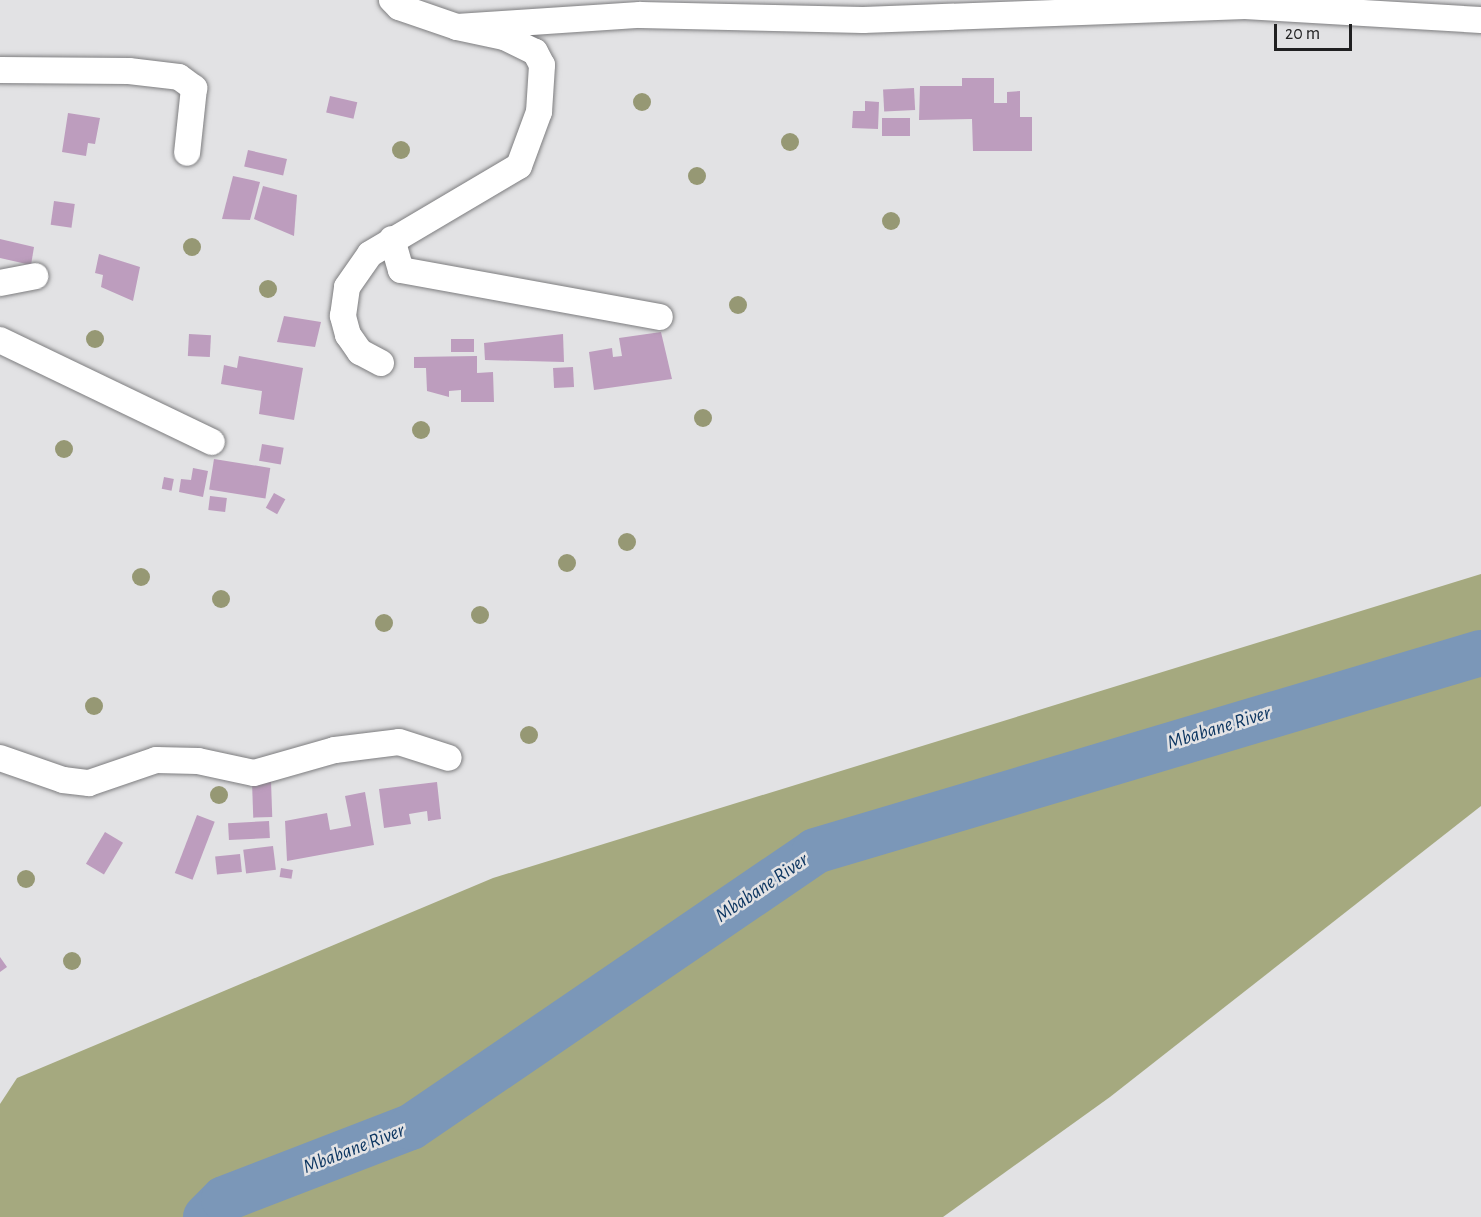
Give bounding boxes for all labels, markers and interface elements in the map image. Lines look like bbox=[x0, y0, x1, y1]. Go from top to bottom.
scale bar bbox=[1277, 12, 1355, 50]
text: 20 m bbox=[1285, 25, 1320, 43]
water label: Mbabane River bbox=[1164, 701, 1274, 755]
water label: Mbabane River bbox=[711, 848, 813, 928]
water label: Mbabane River bbox=[300, 1119, 408, 1179]

